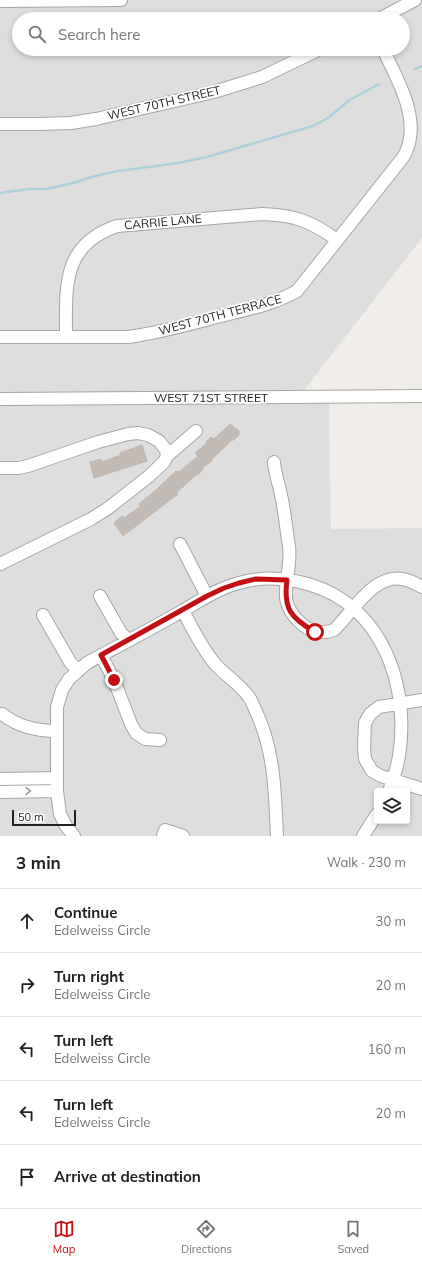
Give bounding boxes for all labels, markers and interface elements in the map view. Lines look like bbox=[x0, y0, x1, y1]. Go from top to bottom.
search box bbox=[12, 12, 410, 56]
icon: search bbox=[26, 23, 48, 45]
text: Search here bbox=[58, 25, 140, 44]
street label: WEST 70TH STREET bbox=[106, 82, 223, 123]
street label: CARRIE LANE bbox=[124, 211, 202, 232]
street label: WEST 70TH TERRACE bbox=[157, 291, 283, 338]
street label: WEST 71ST STREET bbox=[154, 390, 269, 405]
route start bbox=[306, 623, 324, 641]
route end bbox=[105, 671, 123, 689]
one-way arrow bbox=[25, 787, 31, 795]
map controls bbox=[374, 788, 410, 824]
button: layers bbox=[374, 788, 410, 824]
scale bar bbox=[12, 808, 76, 827]
text: 50 m bbox=[18, 810, 44, 824]
text: 3 min bbox=[16, 852, 61, 873]
text: Walk · 230 m bbox=[327, 854, 406, 870]
text: Continue bbox=[54, 903, 117, 922]
icon: ahead bbox=[16, 910, 38, 932]
text: 30 m bbox=[376, 913, 406, 929]
text: Edelweiss Circle bbox=[54, 922, 150, 938]
text: Turn right bbox=[54, 967, 124, 986]
icon: right bbox=[16, 974, 38, 996]
text: 20 m bbox=[376, 977, 406, 993]
text: Edelweiss Circle bbox=[54, 986, 150, 1002]
text: Turn left bbox=[54, 1031, 113, 1050]
icon: left bbox=[16, 1038, 38, 1060]
text: 160 m bbox=[368, 1041, 406, 1057]
text: Edelweiss Circle bbox=[54, 1050, 150, 1066]
text: Turn left bbox=[54, 1095, 113, 1114]
icon: left bbox=[16, 1102, 38, 1124]
text: 20 m bbox=[376, 1105, 406, 1121]
text: Edelweiss Circle bbox=[54, 1114, 150, 1130]
icon: arrive bbox=[16, 1166, 38, 1188]
text: Arrive at destination bbox=[54, 1167, 201, 1186]
tab: Map bbox=[53, 1218, 75, 1256]
tab: Directions bbox=[181, 1218, 232, 1256]
tab: Saved bbox=[337, 1218, 369, 1256]

